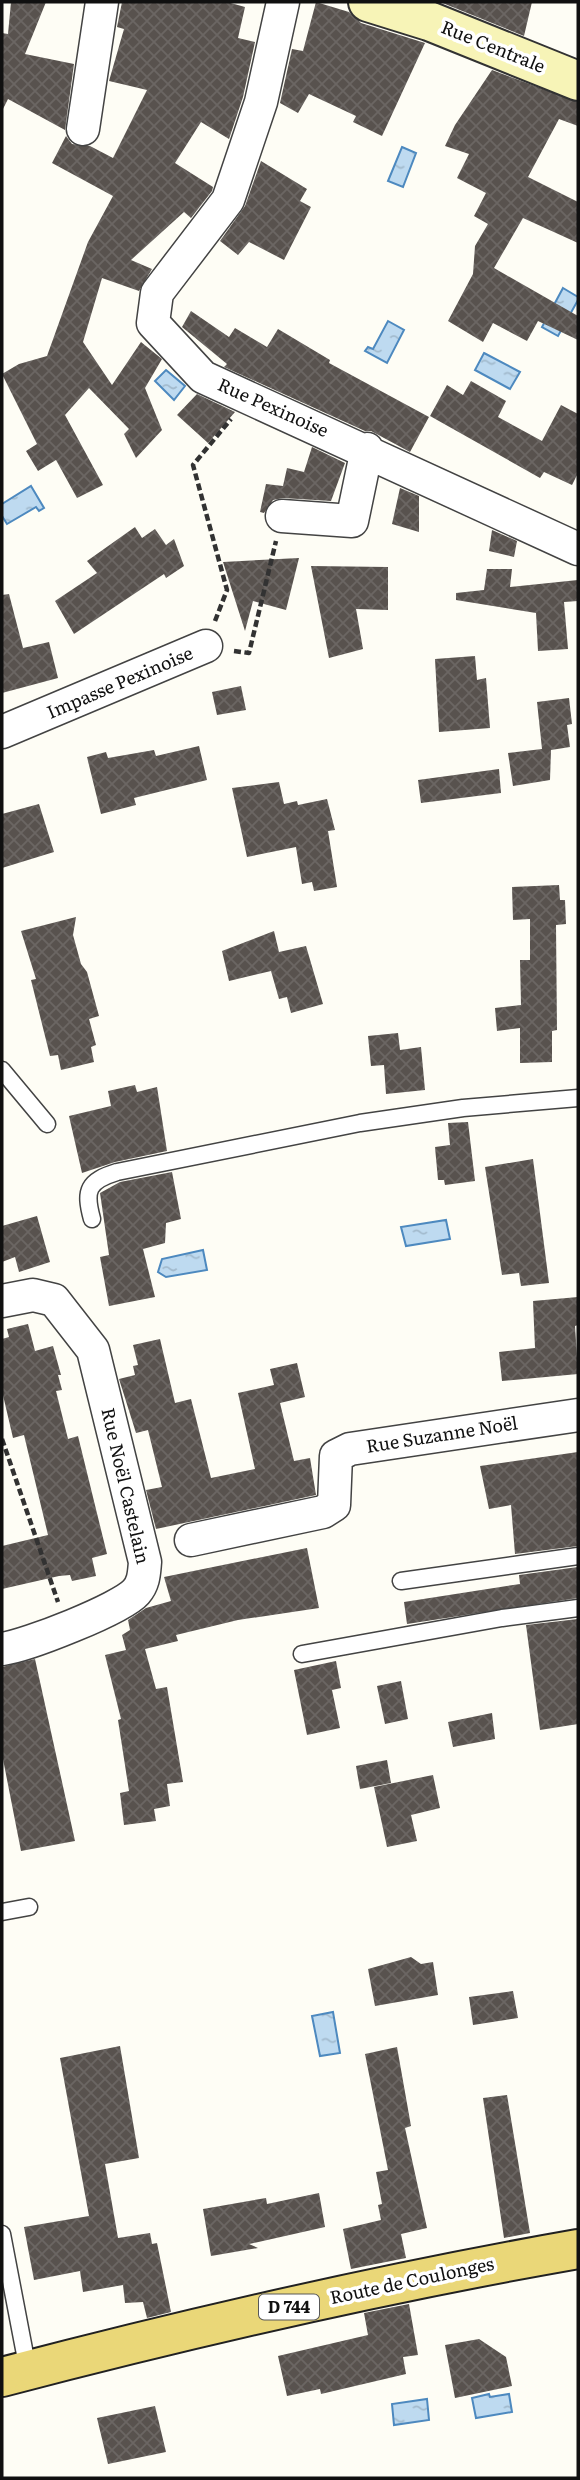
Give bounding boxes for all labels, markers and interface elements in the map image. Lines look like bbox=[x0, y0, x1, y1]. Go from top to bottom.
street label: Rue Centrale bbox=[438, 12, 550, 79]
street label: Rue Pexinoise bbox=[214, 370, 333, 443]
street label: Impasse Pexinoise bbox=[42, 639, 197, 725]
street label: Rue Noël Castelain bbox=[95, 1405, 158, 1567]
street label: Rue Suzanne Noël bbox=[364, 1408, 519, 1459]
street label: Route de Coulonges bbox=[327, 2249, 496, 2310]
road number: D 744 bbox=[259, 2294, 319, 2320]

